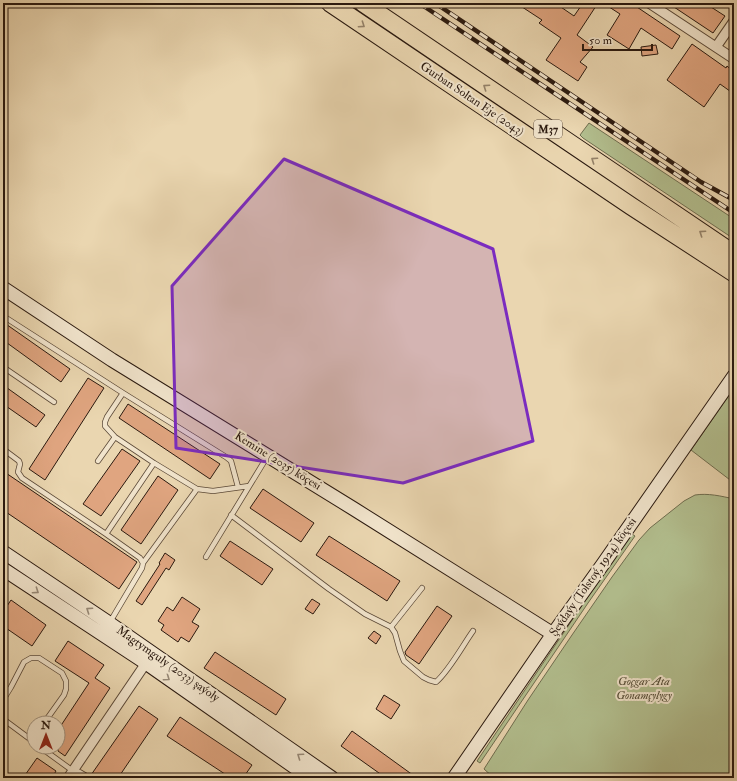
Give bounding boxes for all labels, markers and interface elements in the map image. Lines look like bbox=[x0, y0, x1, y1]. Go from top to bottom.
one-way arrow bbox=[358, 20, 365, 28]
scale bar bbox=[583, 26, 652, 52]
text: 50 m bbox=[589, 33, 613, 48]
street label: Gurban Soltan Eje (2043) bbox=[417, 59, 527, 139]
one-way arrow bbox=[484, 85, 491, 92]
road number: M37 bbox=[534, 120, 562, 138]
one-way arrow bbox=[591, 157, 598, 165]
one-way arrow bbox=[699, 230, 706, 237]
street label: Kemine (2035) köçesi bbox=[232, 428, 324, 494]
street label: Şeýdaýy (Tolstoý, 1924) köçesi bbox=[546, 515, 640, 639]
one-way arrow bbox=[31, 586, 38, 593]
one-way arrow bbox=[87, 608, 94, 615]
street label: Magtymguly (2033) şaýoly bbox=[113, 623, 223, 706]
one-way arrow bbox=[163, 673, 170, 681]
park label: Goçgar Ata Gonamçylygy bbox=[616, 674, 673, 703]
north arrow bbox=[26, 715, 66, 755]
text: N bbox=[40, 719, 52, 732]
one-way arrow bbox=[297, 753, 304, 761]

